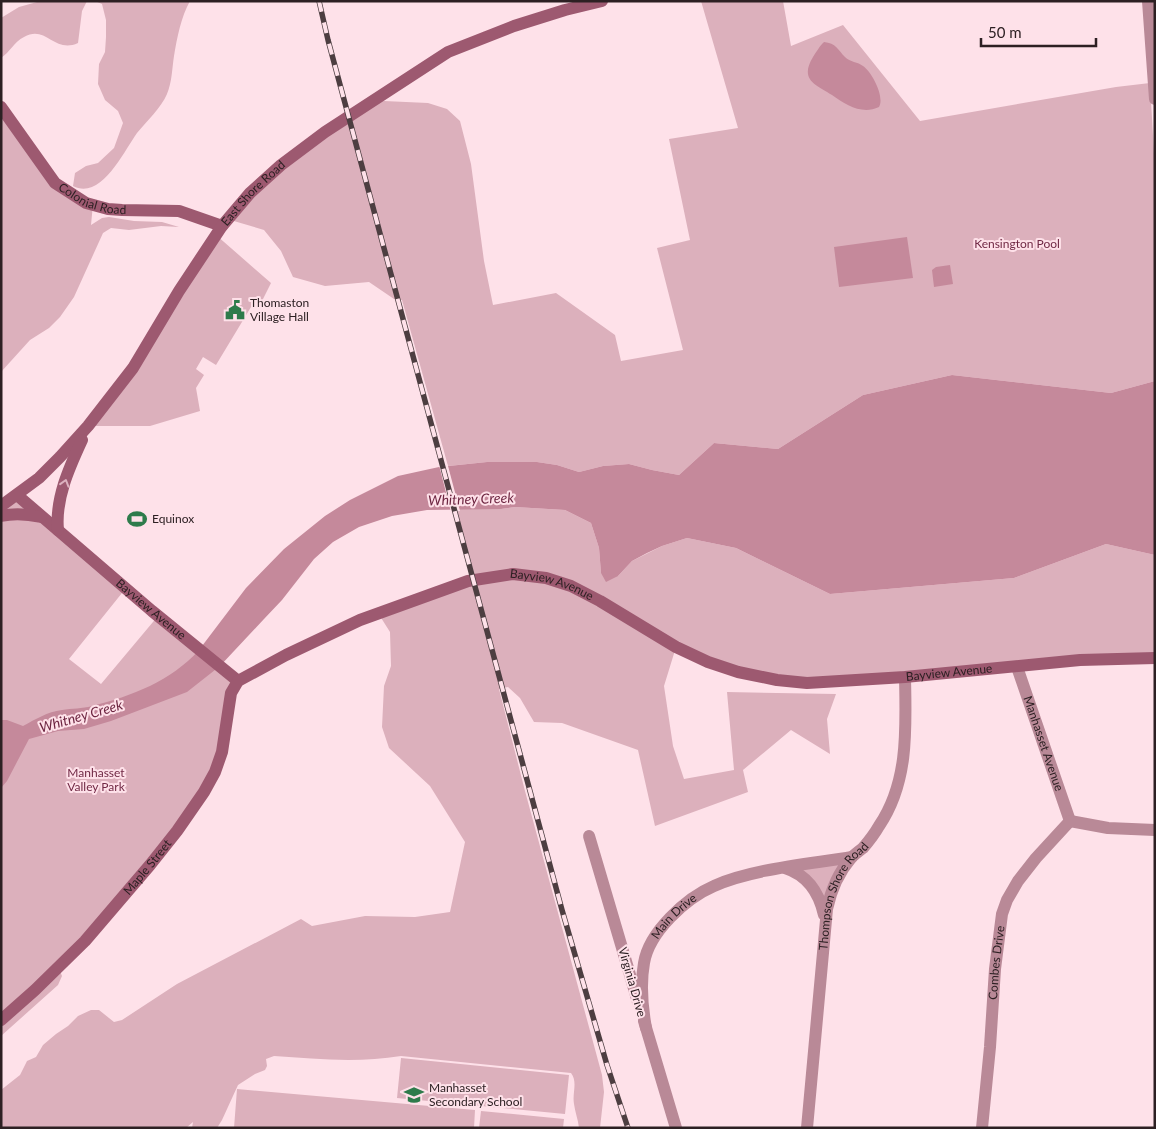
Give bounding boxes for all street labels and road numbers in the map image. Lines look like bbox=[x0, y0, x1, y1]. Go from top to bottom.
street label: East Shore Road bbox=[218, 157, 288, 229]
street label: Colonial Road bbox=[56, 179, 126, 217]
street label: Bayview Avenue bbox=[509, 566, 596, 603]
street label: Bayview Avenue bbox=[113, 575, 189, 643]
street label: Bayview Avenue bbox=[905, 661, 993, 684]
street label: Manhasset Avenue bbox=[1021, 694, 1067, 793]
street label: Maple Street bbox=[120, 836, 175, 898]
street label: Thompson Shore Road bbox=[815, 839, 872, 951]
street label: Main Drive bbox=[648, 890, 699, 942]
street label: Combes Drive bbox=[985, 925, 1007, 1000]
street label: Virginia Drive bbox=[615, 945, 650, 1018]

